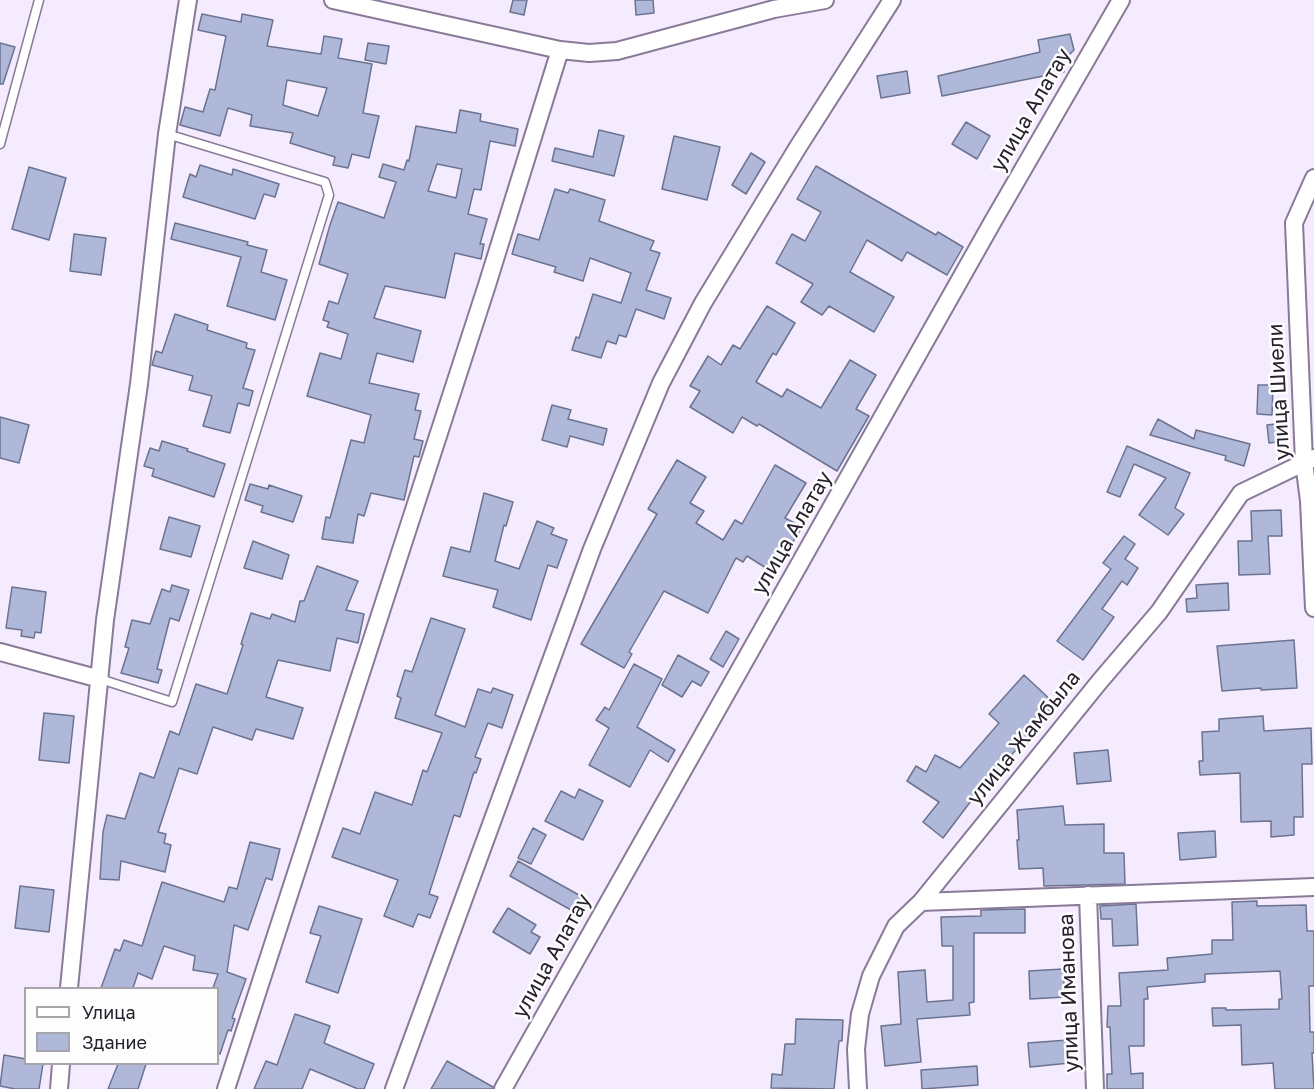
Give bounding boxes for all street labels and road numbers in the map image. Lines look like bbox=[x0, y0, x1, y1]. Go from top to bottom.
street label: улица Алатау bbox=[986, 44, 1076, 176]
street label: улица Шиели bbox=[1263, 323, 1295, 461]
street label: улица Алатау bbox=[747, 467, 837, 599]
street label: улица Жамбыла bbox=[962, 666, 1086, 810]
street label: улица Алатау bbox=[507, 889, 597, 1023]
street label: улица Иманова bbox=[1054, 913, 1084, 1073]

